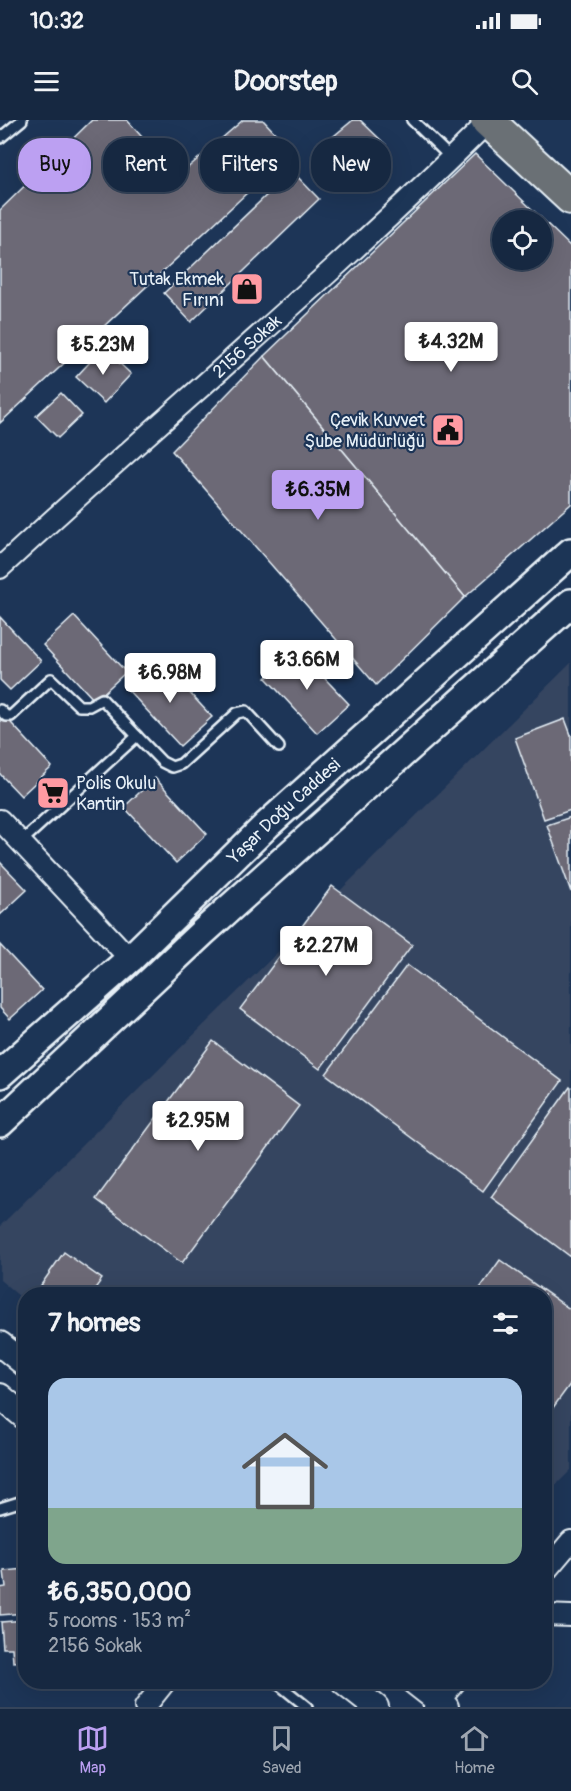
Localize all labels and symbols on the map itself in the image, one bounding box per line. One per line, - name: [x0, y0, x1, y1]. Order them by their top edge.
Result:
- place label: Tutak Ekmek Fırını: [129, 268, 224, 312]
- shop icon: Tutak Ekmek Fırını: [229, 271, 265, 307]
- street label: 2156 Sokak: [208, 309, 287, 383]
- pin: ₺4.32M: [402, 322, 500, 373]
- pin: ₺5.23M: [54, 325, 152, 376]
- place label: Çevik Kuvvet Şube Müdürlüğü: [304, 409, 426, 453]
- public building icon: Çevik Kuvvet Şube Müdürlüğü: [430, 412, 466, 448]
- pin: ₺6.35M: [269, 470, 367, 521]
- pin: ₺3.66M: [258, 640, 356, 691]
- pin: ₺6.98M: [121, 653, 219, 704]
- street label: Yaşar Doğu Caddesi: [222, 753, 345, 870]
- place label: Polis Okulu Kantin: [76, 772, 156, 816]
- supermarket icon: Polis Okulu Kantin: [35, 775, 71, 811]
- pin: ₺2.27M: [277, 926, 375, 977]
- pin: ₺2.95M: [149, 1101, 247, 1152]

